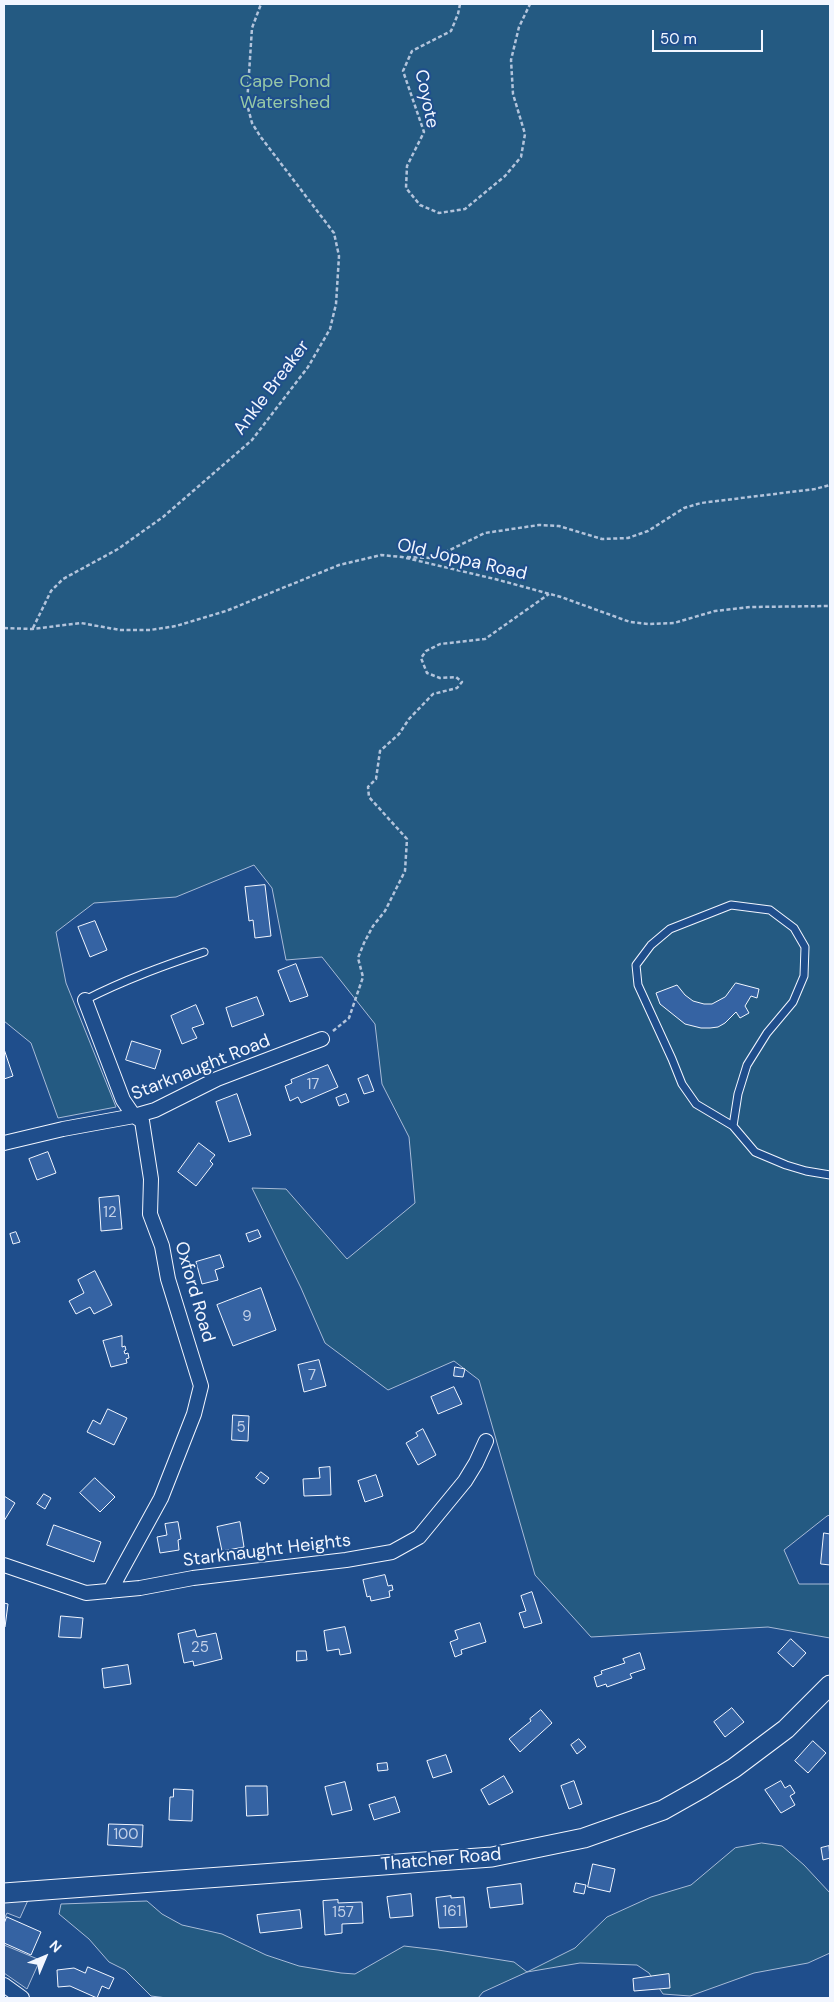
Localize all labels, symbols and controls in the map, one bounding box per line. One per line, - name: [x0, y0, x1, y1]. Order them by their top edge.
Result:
- scale bar: [654, 20, 765, 52]
- text: 50 m: [660, 29, 697, 49]
- street label: Coyote: [409, 68, 443, 130]
- park label: Cape Pond Watershed: [239, 71, 331, 114]
- street label: Ankle Breaker: [229, 336, 315, 440]
- street label: Old Joppa Road: [395, 535, 529, 585]
- street label: Starknaught Road: [129, 1030, 273, 1106]
- house number: 17: [307, 1076, 319, 1094]
- house number: 12: [103, 1204, 117, 1222]
- street label: Oxford Road: [169, 1239, 219, 1345]
- house number: 9: [242, 1308, 252, 1326]
- house number: 7: [308, 1367, 316, 1385]
- house number: 5: [236, 1419, 246, 1437]
- street label: Starknaught Heights: [182, 1530, 352, 1572]
- house number: 25: [191, 1639, 209, 1657]
- house number: 100: [113, 1826, 139, 1844]
- street label: Thatcher Road: [380, 1844, 502, 1876]
- house number: 161: [443, 1903, 461, 1921]
- house number: 157: [332, 1904, 354, 1922]
- north arrow: [20, 1932, 70, 1982]
- text: N: [46, 1936, 66, 1956]

